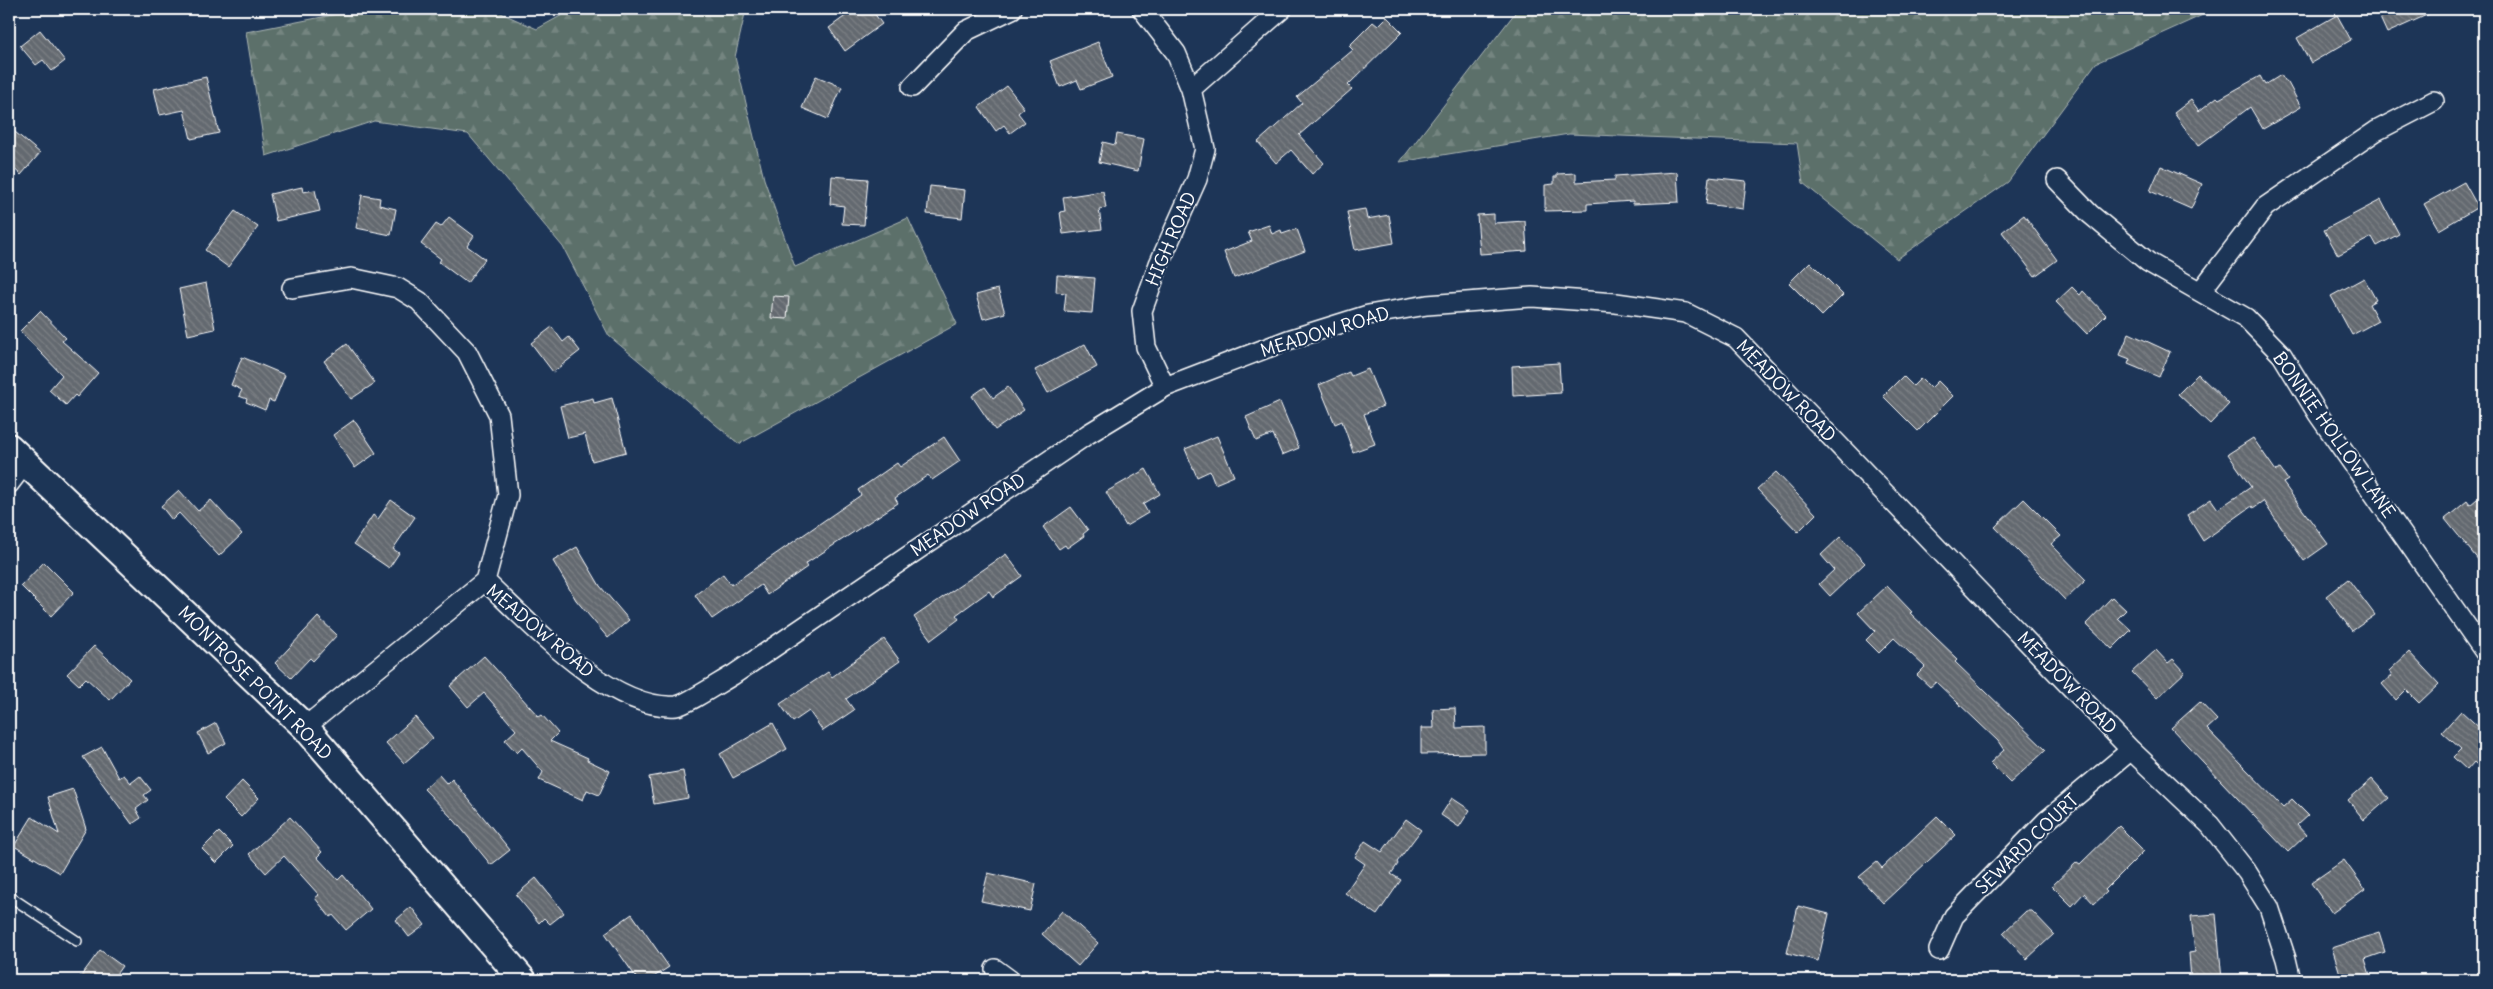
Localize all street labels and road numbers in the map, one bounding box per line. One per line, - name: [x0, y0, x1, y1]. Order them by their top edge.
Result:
- street label: HIGH ROAD: [1140, 188, 1201, 289]
- street label: MEADOW ROAD: [1258, 301, 1392, 362]
- street label: MEADOW ROAD: [1732, 335, 1841, 447]
- street label: BONNIE HOLLOW LANE: [2268, 347, 2401, 522]
- street label: MEADOW ROAD: [906, 468, 1030, 561]
- street label: MEADOW ROAD: [482, 579, 599, 682]
- street label: MONTROSE POINT ROAD: [173, 601, 337, 765]
- street label: MEADOW ROAD: [2013, 627, 2122, 739]
- street label: SEWARD COURT: [1970, 789, 2083, 899]

